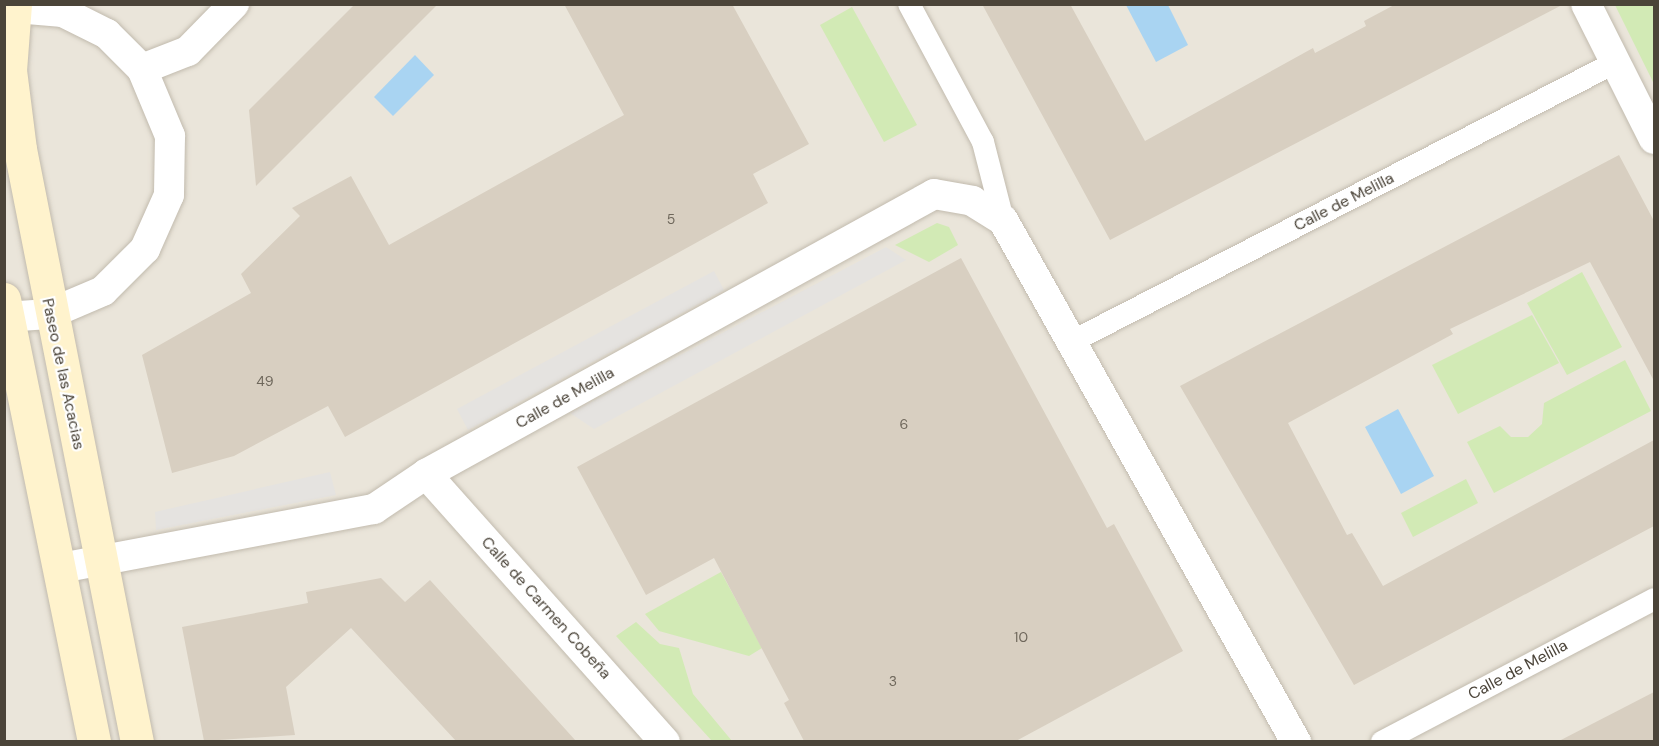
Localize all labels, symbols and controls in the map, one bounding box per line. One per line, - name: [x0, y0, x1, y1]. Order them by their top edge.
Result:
- street label: Calle de Melilla: [1291, 169, 1397, 235]
- house number: 5: [667, 211, 675, 227]
- street label: Paseo de las Acacias: [38, 297, 88, 451]
- street label: Calle de Melilla: [512, 363, 618, 433]
- house number: 49: [256, 373, 274, 389]
- house number: 6: [900, 416, 908, 432]
- street label: Calle de Carmen Cobeña: [477, 533, 615, 683]
- house number: 10: [1014, 629, 1028, 645]
- street label: Calle de Melilla: [1465, 636, 1571, 704]
- house number: 3: [889, 673, 897, 689]

